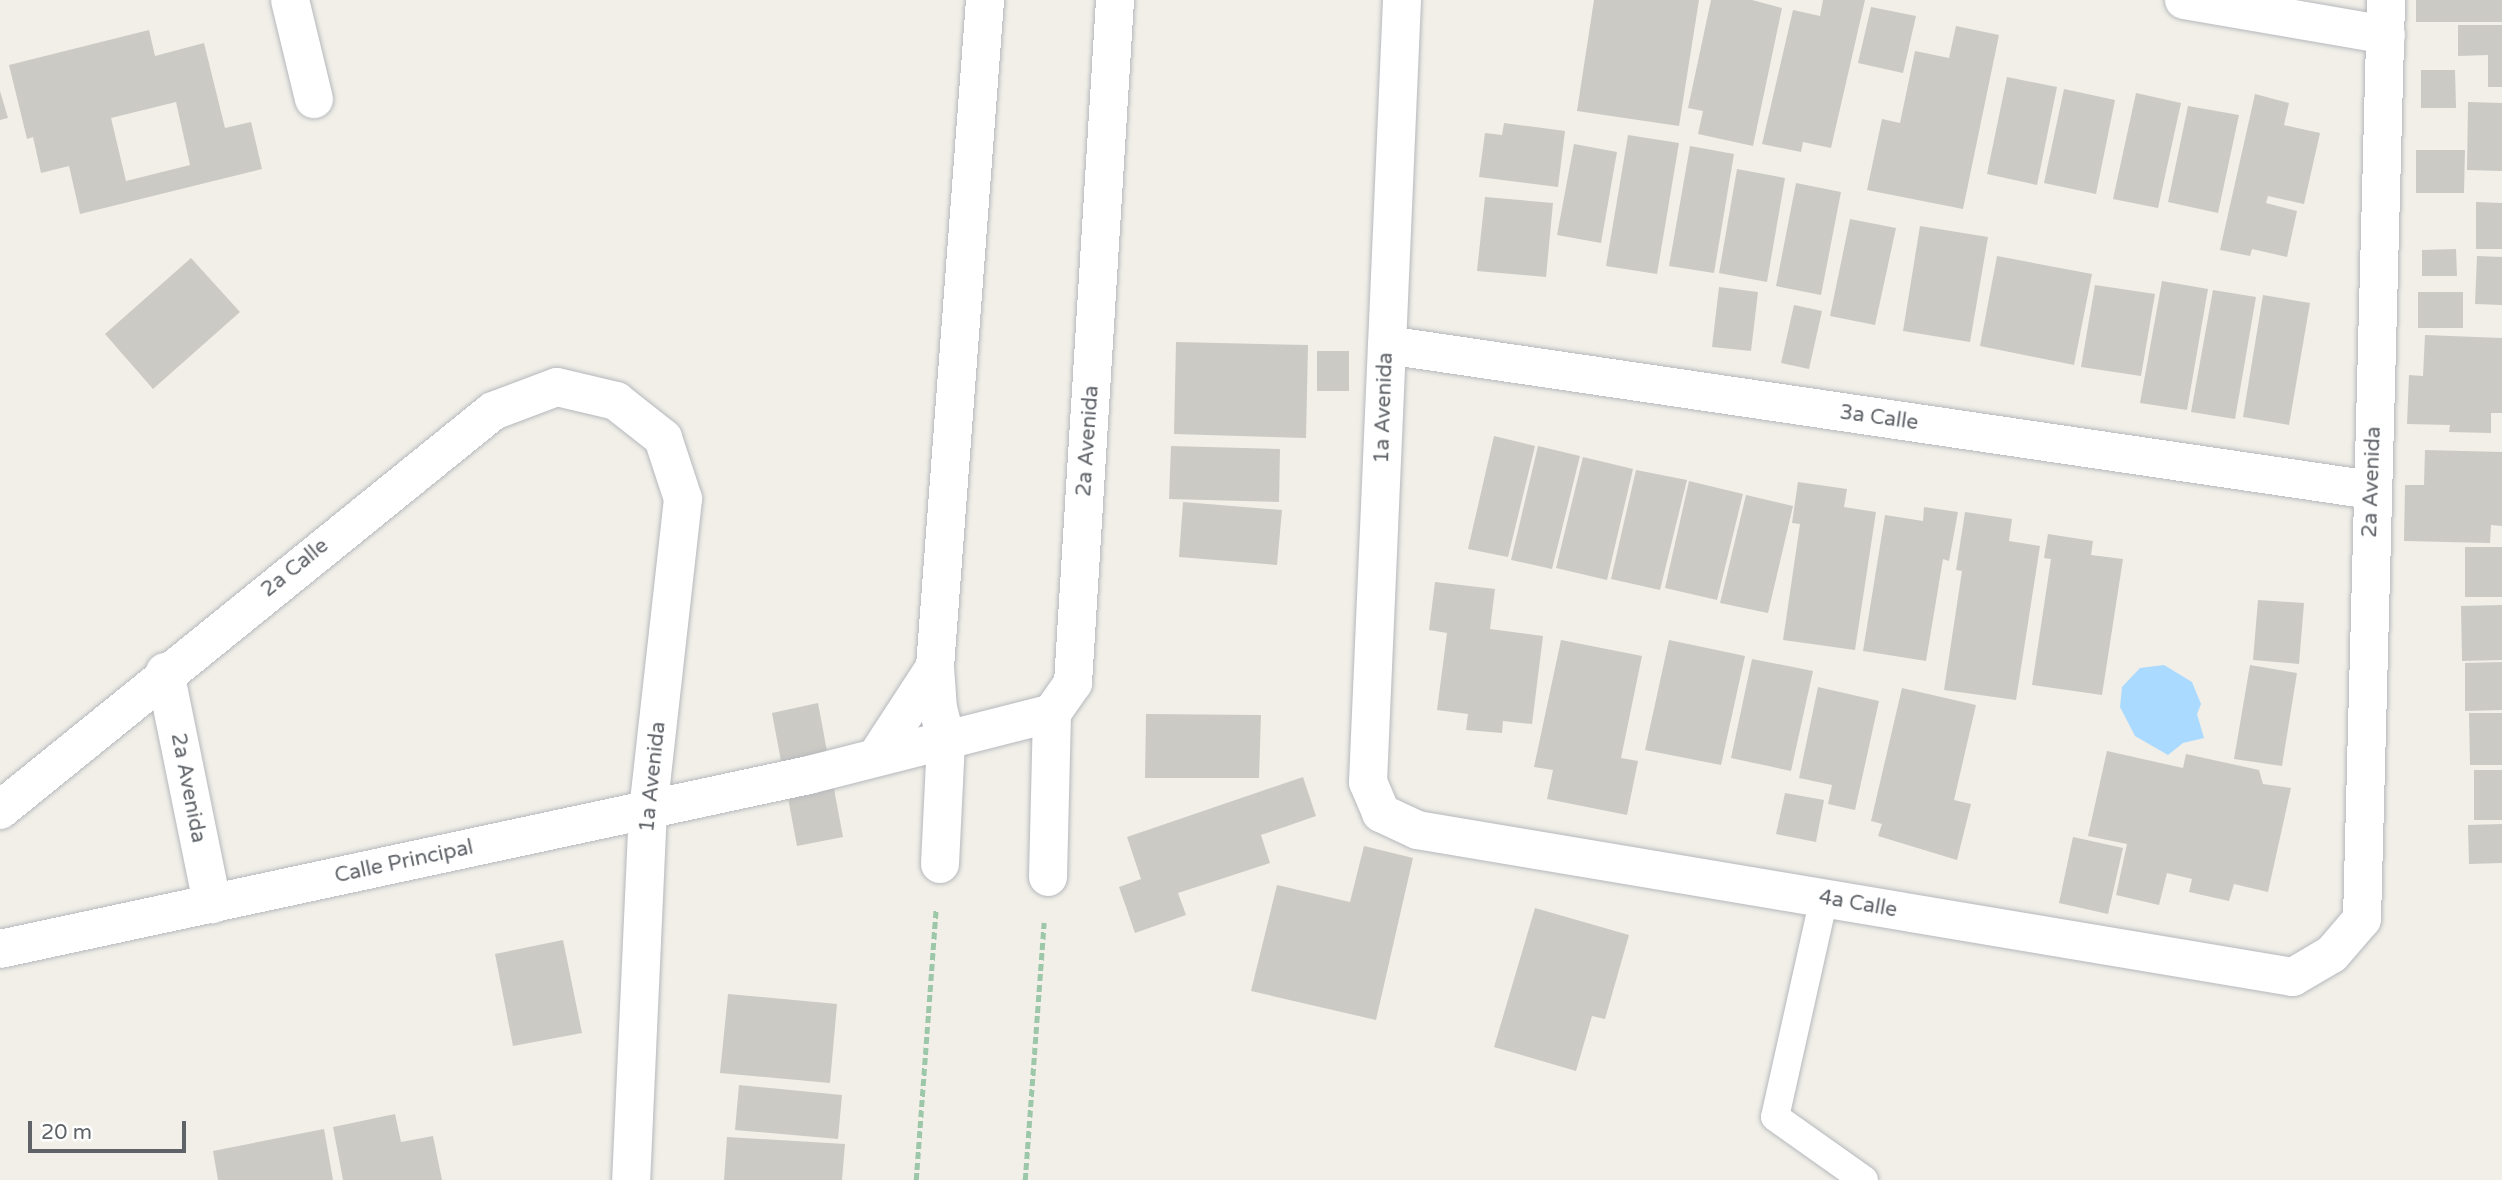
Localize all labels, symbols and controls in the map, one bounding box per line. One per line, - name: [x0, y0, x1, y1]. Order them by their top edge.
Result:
- street label: 1a Avenida: [1369, 352, 1399, 464]
- street label: 2a Avenida: [1072, 385, 1104, 497]
- street label: 3a Calle: [1838, 400, 1920, 436]
- street label: 2a Avenida: [2357, 426, 2387, 538]
- street label: 2a Calle: [256, 533, 334, 603]
- street label: 1a Avenida: [635, 720, 671, 834]
- street label: 2a Avenida: [165, 731, 211, 845]
- street label: Calle Principal: [332, 835, 476, 889]
- street label: 4a Calle: [1817, 885, 1899, 923]
- scale bar: [32, 1106, 189, 1150]
- text: 20 m: [41, 1120, 92, 1145]

